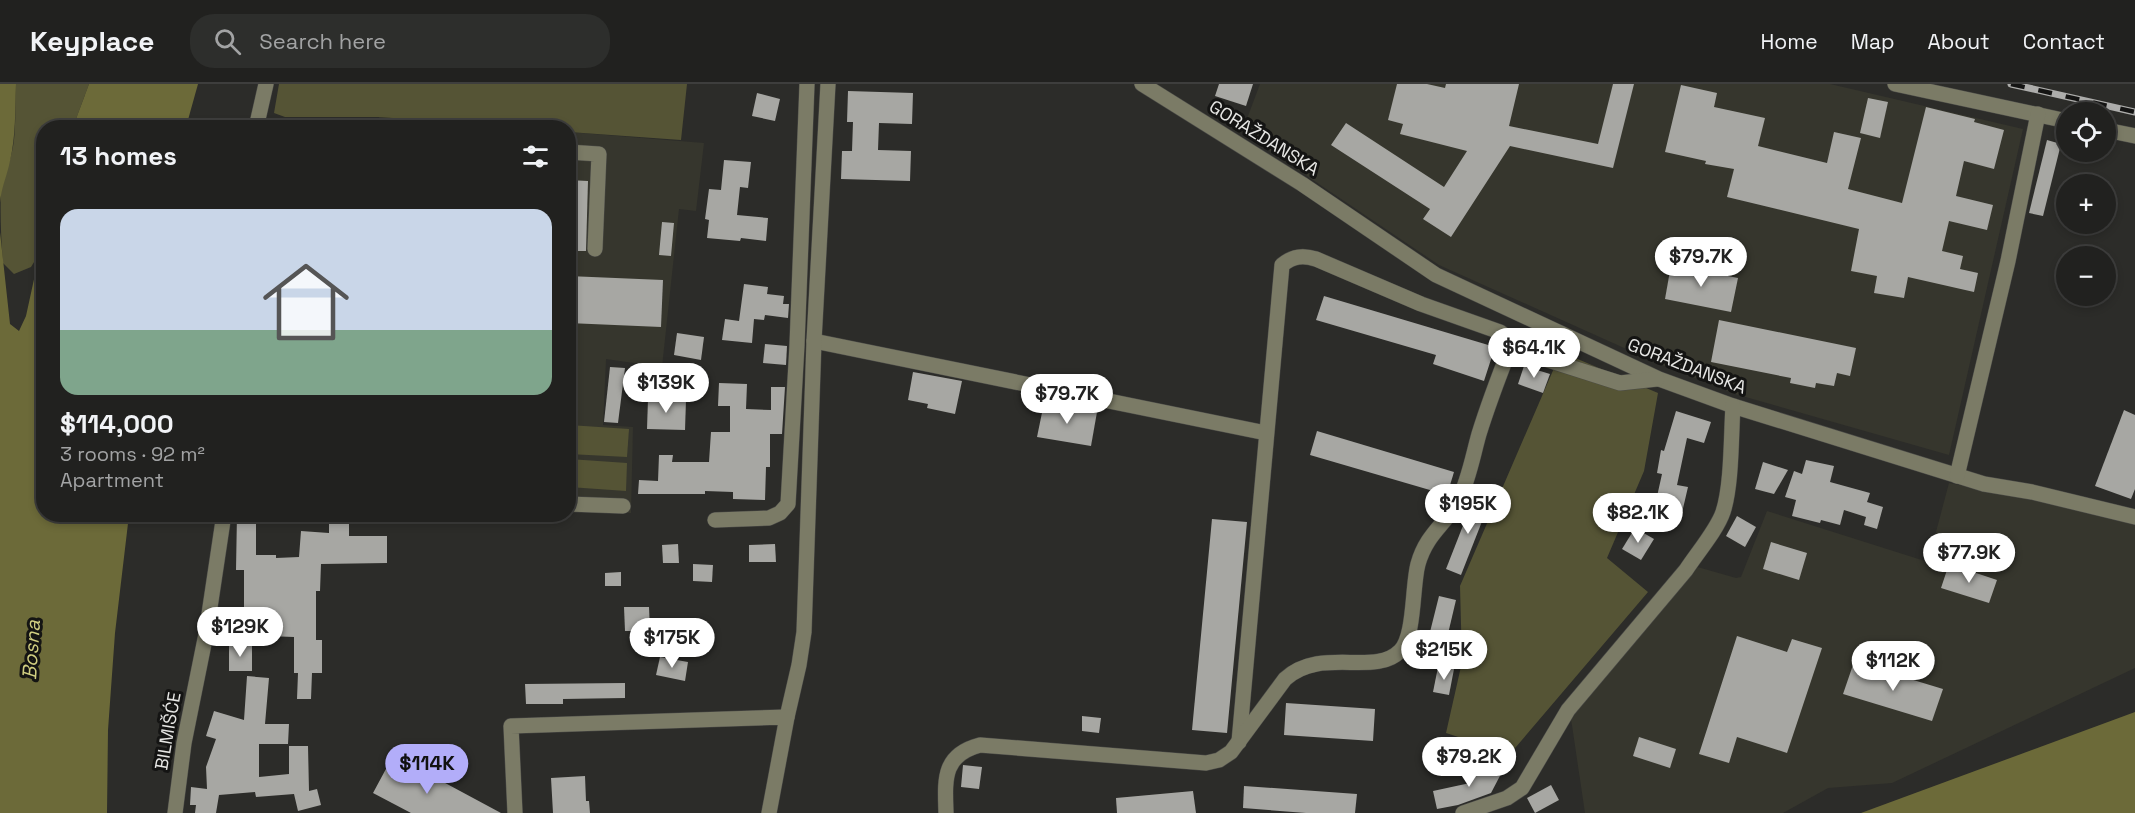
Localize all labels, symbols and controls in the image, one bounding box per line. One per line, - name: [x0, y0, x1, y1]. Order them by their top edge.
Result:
- search box: [190, 14, 610, 68]
- text: Keyplace: [30, 23, 154, 59]
- icon: search: [211, 25, 244, 58]
- text: Search here: [259, 27, 386, 55]
- text: Home: [1760, 28, 1818, 55]
- text: Map: [1851, 28, 1895, 55]
- text: About: [1928, 28, 1990, 55]
- text: Contact: [2023, 28, 2105, 55]
- street label: GORAŽDANSKA: [1205, 95, 1324, 181]
- map controls: [2056, 102, 2116, 306]
- button: locate: [2056, 102, 2116, 162]
- text: 13 homes: [60, 139, 177, 173]
- icon: filters: [519, 140, 552, 173]
- button: +: [2056, 174, 2116, 234]
- pin: $79.7K: [1652, 237, 1750, 288]
- text: $79.7K: [1669, 243, 1733, 269]
- button: −: [2056, 246, 2116, 306]
- icon: home: [252, 248, 360, 356]
- pin: $64.1K: [1485, 328, 1583, 379]
- street label: GORAŽDANSKA: [1625, 332, 1750, 399]
- text: $64.1K: [1502, 334, 1566, 360]
- pin: $139K: [624, 363, 708, 414]
- text: $139K: [637, 369, 695, 395]
- pin: $79.7K: [1018, 374, 1116, 425]
- text: $79.7K: [1035, 380, 1099, 406]
- text: $114,000: [60, 407, 174, 441]
- text: 3 rooms · 92 m²: [60, 441, 205, 467]
- text: Apartment: [60, 467, 164, 493]
- pin: $195K: [1426, 484, 1510, 535]
- text: $195K: [1439, 490, 1497, 516]
- pin: $82.1K: [1589, 493, 1687, 544]
- text: $82.1K: [1607, 499, 1669, 525]
- pin: $77.9K: [1920, 533, 2018, 584]
- text: $77.9K: [1937, 539, 2001, 565]
- pin: $129K: [198, 607, 282, 658]
- text: $129K: [211, 613, 269, 639]
- pin: $175K: [630, 618, 714, 669]
- water label: Bosna: [16, 619, 46, 681]
- text: $175K: [644, 624, 700, 650]
- pin: $215K: [1402, 630, 1486, 681]
- text: $215K: [1415, 636, 1473, 662]
- pin: $112K: [1851, 641, 1935, 692]
- text: $112K: [1866, 647, 1920, 673]
- street label: BILMIŠĆE: [149, 690, 186, 772]
- pin: $79.2K: [1420, 737, 1518, 788]
- text: $79.2K: [1436, 743, 1502, 769]
- pin: $114K: [385, 744, 469, 795]
- text: $114K: [399, 750, 455, 776]

